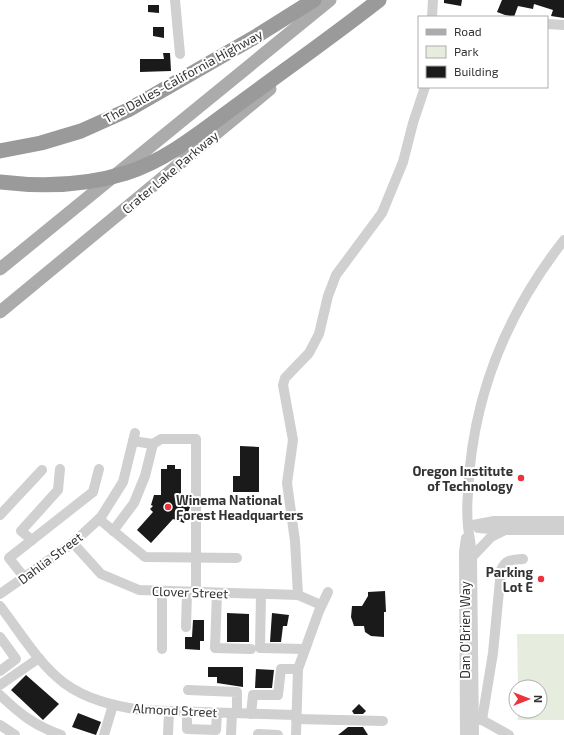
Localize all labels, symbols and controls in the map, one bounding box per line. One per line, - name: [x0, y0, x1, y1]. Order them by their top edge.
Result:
- legend: [418, 16, 548, 88]
- text: Road: [454, 24, 482, 38]
- street label: The Dalles-California Highway: [101, 26, 265, 126]
- text: Park: [454, 44, 479, 58]
- text: Building: [454, 64, 499, 78]
- street label: Crater Lake Parkway: [119, 127, 222, 217]
- place label: Oregon Institute of Technology: [412, 463, 514, 494]
- marker: Oregon Institute of Technology: [516, 473, 526, 483]
- place label: Winema National Forest Headquarters: [176, 492, 304, 523]
- marker: Winema National Forest Headquarters: [163, 502, 173, 512]
- street label: Dahlia Street: [15, 529, 85, 587]
- place label: Parking Lot E: [486, 564, 533, 595]
- marker: Parking Lot E: [536, 574, 546, 584]
- street label: Dan O'Brien Way: [457, 581, 473, 679]
- street label: Clover Street: [152, 583, 228, 601]
- north arrow: [508, 679, 548, 719]
- text: N: [532, 695, 545, 703]
- street label: Almond Street: [132, 700, 218, 720]

